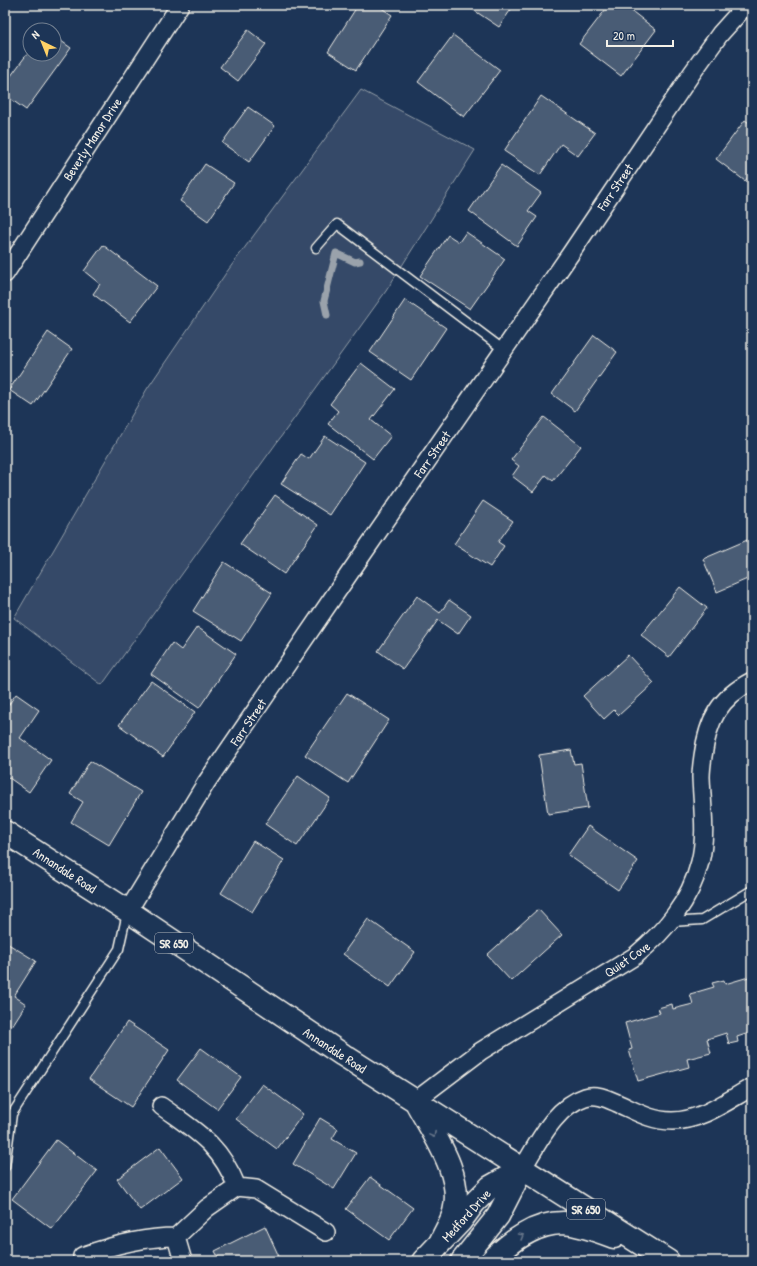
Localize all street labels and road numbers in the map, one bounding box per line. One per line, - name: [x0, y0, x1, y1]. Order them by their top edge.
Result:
- street label: Beverly Manor Drive: [58, 94, 126, 184]
- street label: Farr Street: [592, 159, 638, 215]
- street label: Farr Street: [409, 427, 455, 482]
- street label: Farr Street: [225, 694, 271, 750]
- street label: Annandale Road: [30, 843, 100, 897]
- road number: SR 650: [155, 933, 193, 953]
- street label: Quiet Cove: [601, 937, 653, 981]
- street label: Annandale Road: [300, 1023, 370, 1077]
- street label: Medford Drive: [437, 1185, 495, 1245]
- road number: SR 650: [567, 1199, 605, 1219]

